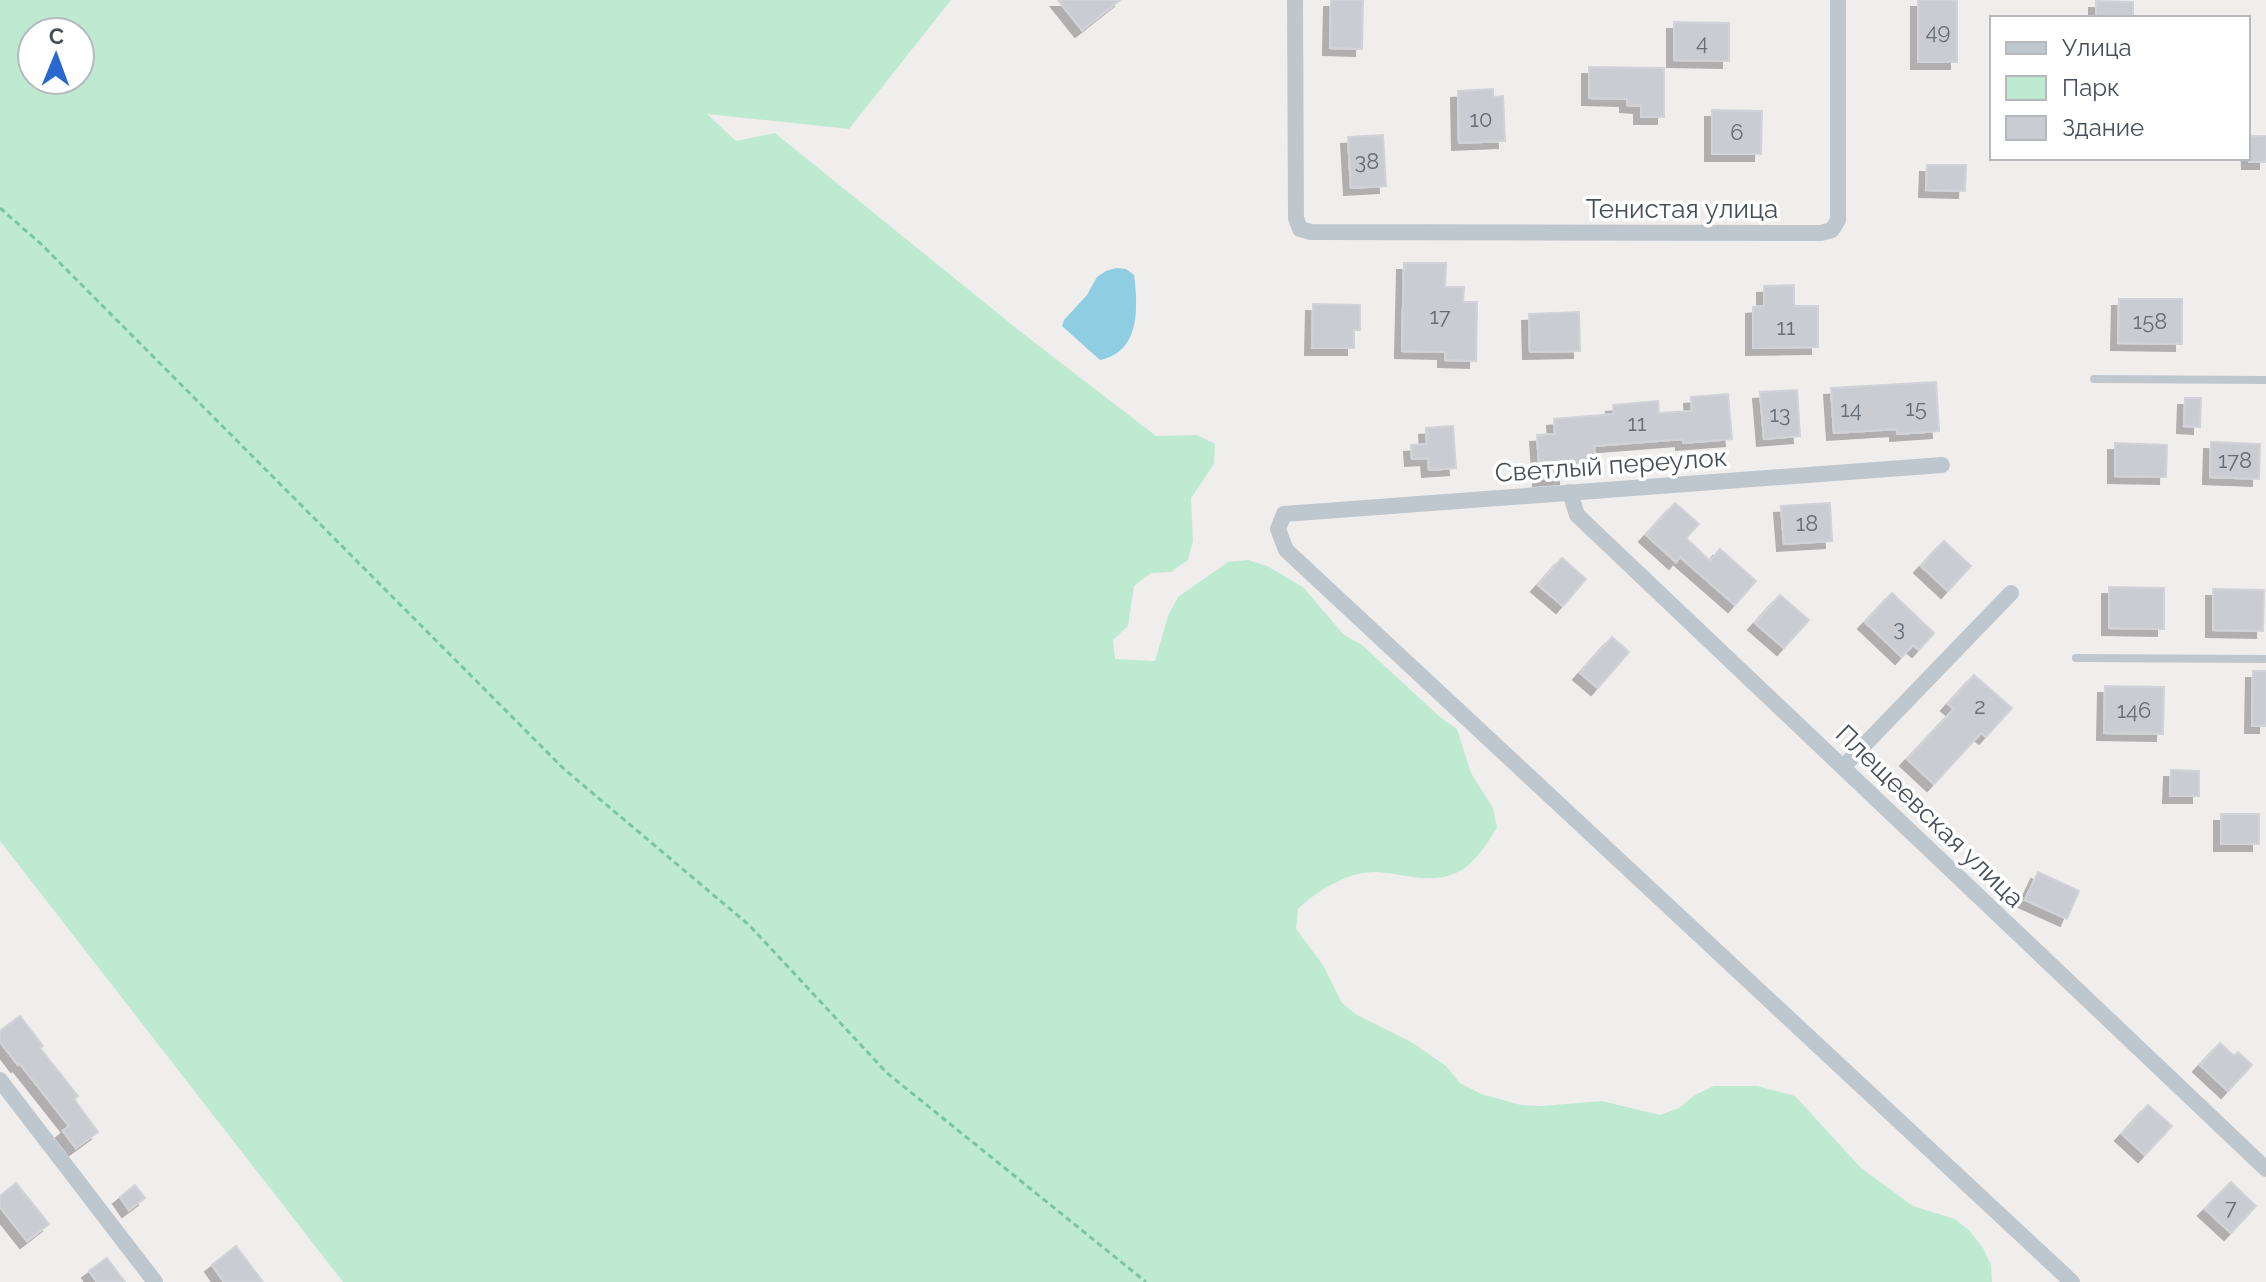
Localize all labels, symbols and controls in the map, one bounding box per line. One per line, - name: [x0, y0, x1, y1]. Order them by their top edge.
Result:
- north arrow: [16, 16, 96, 96]
- legend: [1990, 16, 2250, 160]
- house number: 49: [1926, 18, 1950, 44]
- text: С: [49, 23, 64, 49]
- house number: 4: [1696, 29, 1708, 55]
- text: Улица: [2062, 33, 2132, 62]
- text: Парк: [2062, 73, 2120, 102]
- house number: 10: [1470, 106, 1492, 132]
- text: Здание: [2062, 113, 2144, 142]
- house number: 6: [1730, 119, 1744, 145]
- house number: 38: [1355, 148, 1379, 174]
- street label: Тенистая улица: [1586, 194, 1778, 224]
- house number: 17: [1429, 303, 1451, 329]
- house number: 158: [2133, 308, 2167, 334]
- house number: 11: [1777, 314, 1795, 340]
- house number: 15: [1905, 395, 1927, 421]
- house number: 14: [1840, 396, 1862, 422]
- house number: 13: [1769, 401, 1791, 427]
- house number: 11: [1628, 410, 1646, 436]
- street label: Светлый переулок: [1494, 442, 1728, 488]
- house number: 178: [2218, 447, 2252, 473]
- house number: 18: [1796, 510, 1818, 536]
- house number: 3: [1893, 615, 1905, 641]
- house number: 2: [1974, 693, 1986, 719]
- house number: 146: [2117, 697, 2151, 723]
- street label: Плещеевская улица: [1830, 719, 2030, 913]
- house number: 7: [2225, 1194, 2237, 1220]

